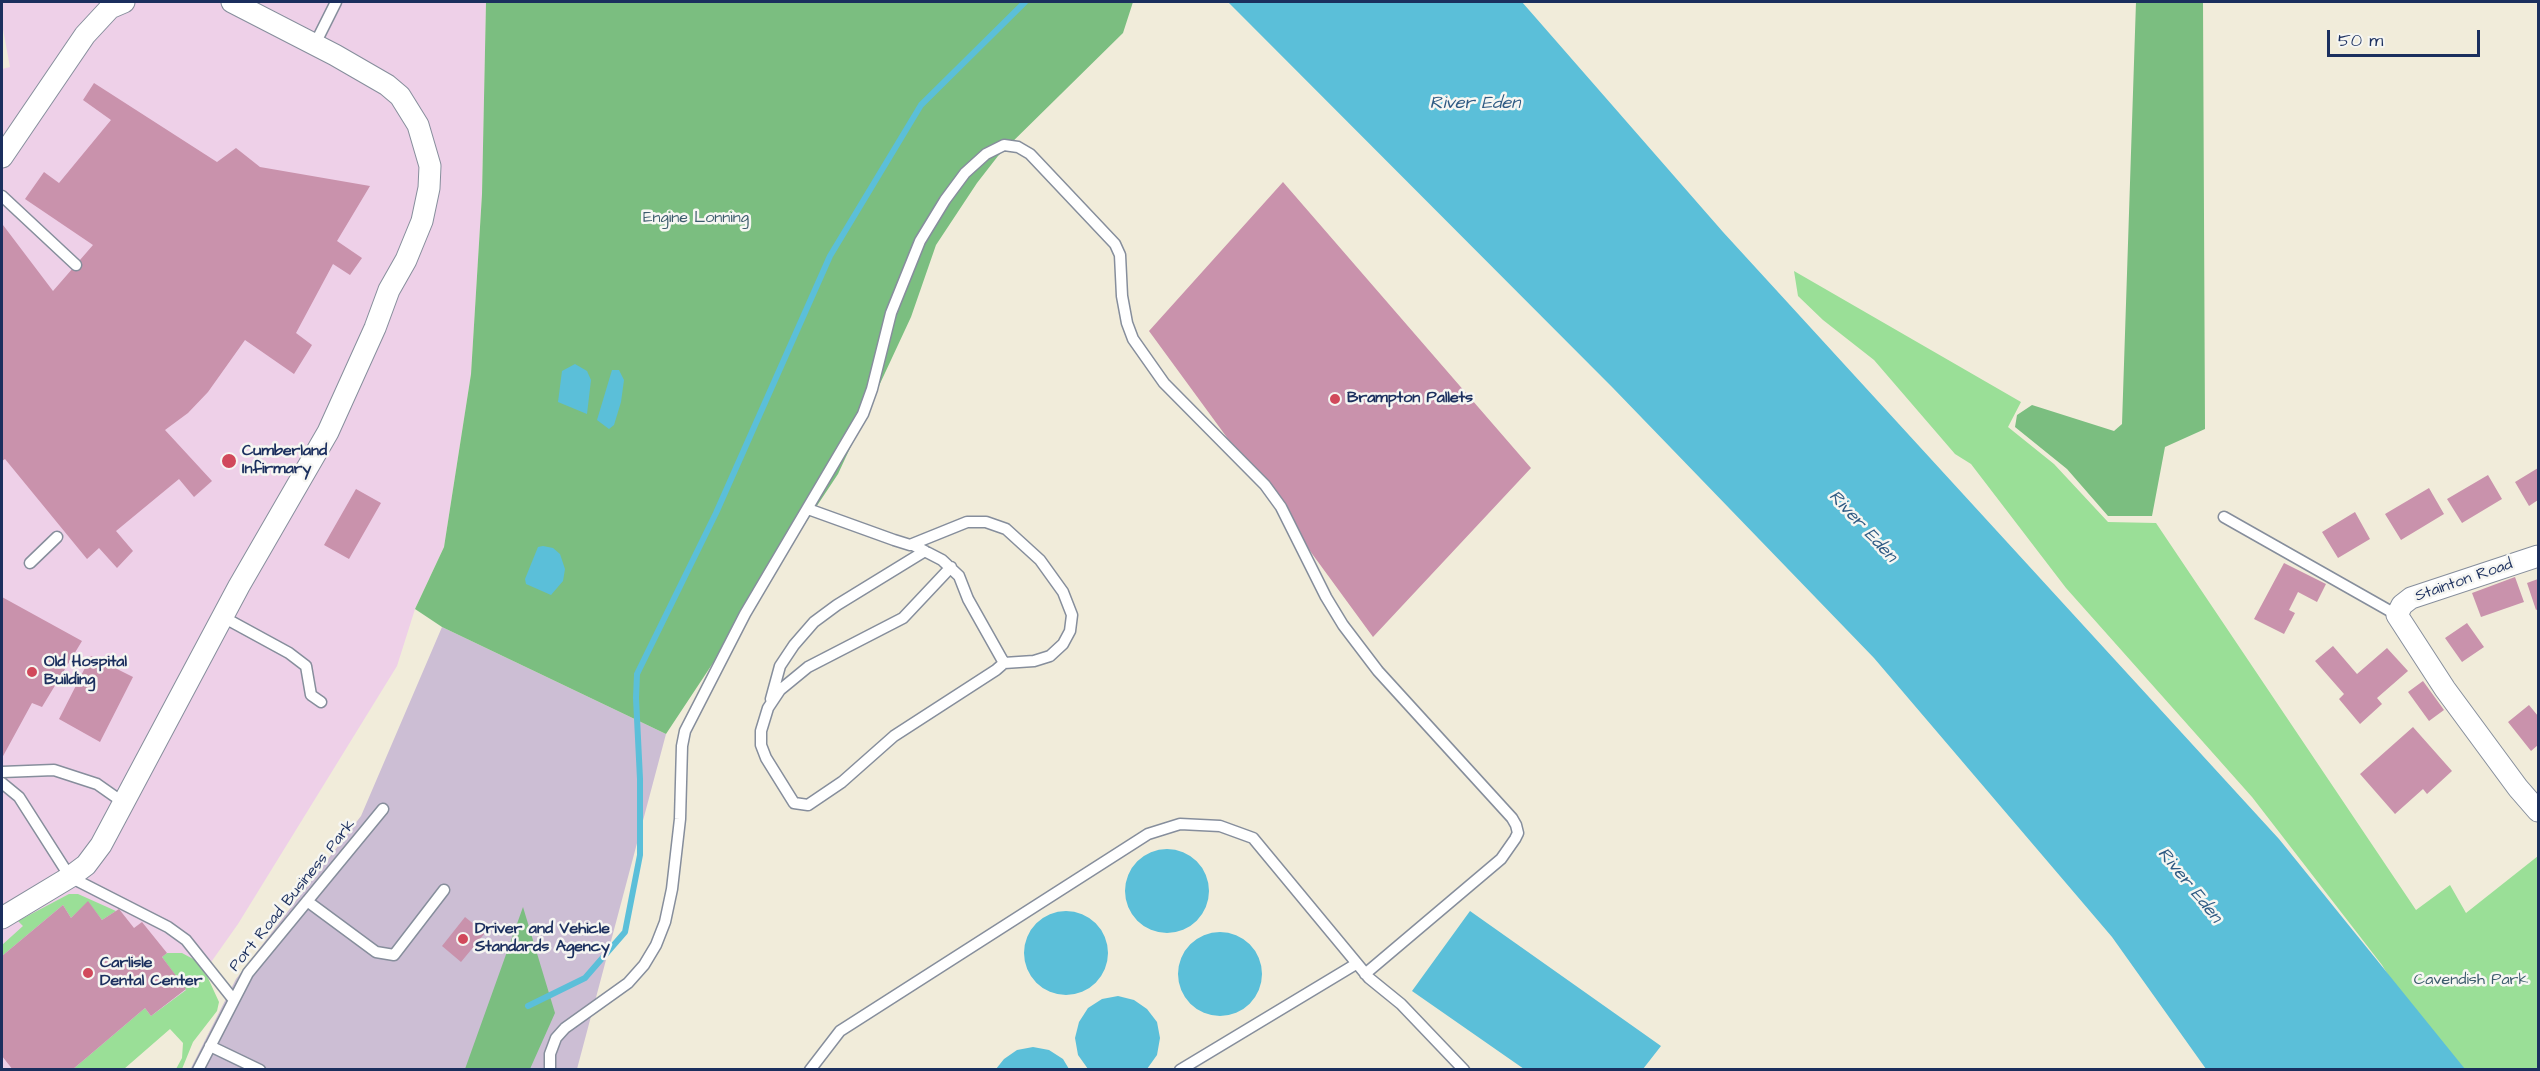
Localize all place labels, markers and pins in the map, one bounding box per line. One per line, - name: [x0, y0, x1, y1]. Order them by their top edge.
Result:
- place label: Brampton Pallets: [1347, 389, 1473, 409]
- marker: Brampton Pallets: [1328, 392, 1342, 406]
- place label: Cumberland Infirmary: [242, 442, 327, 480]
- marker: Cumberland Infirmary: [220, 452, 238, 470]
- place label: Old Hospital Building: [44, 653, 127, 691]
- marker: Old Hospital Building: [25, 665, 39, 679]
- place label: Driver and Vehicle Standards Agency: [475, 920, 610, 958]
- marker: Driver and Vehicle Standards Agency: [456, 932, 470, 946]
- place label: Carlisle Dental Center: [100, 954, 202, 992]
- marker: Carlisle Dental Center: [81, 966, 95, 980]

